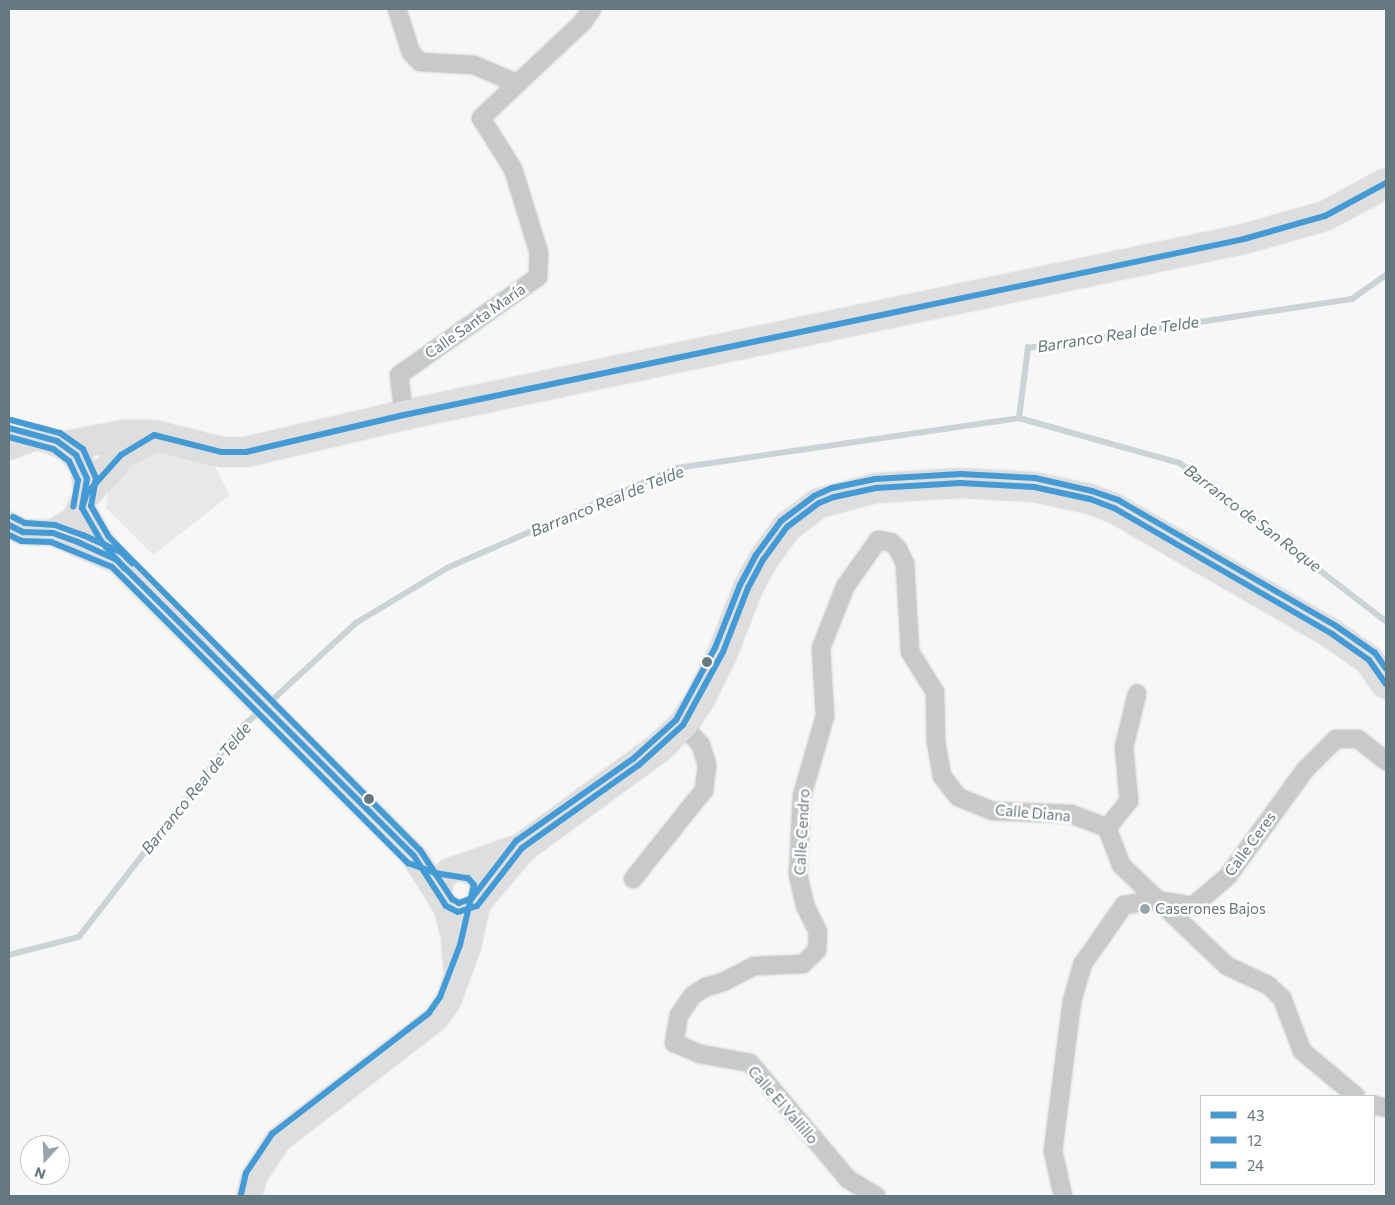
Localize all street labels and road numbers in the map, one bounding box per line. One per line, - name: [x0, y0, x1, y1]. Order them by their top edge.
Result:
- street label: Calle Santa María: [421, 280, 529, 362]
- street label: Calle Cendro: [791, 788, 813, 876]
- street label: Calle Diana: [995, 801, 1071, 825]
- street label: Calle Ceres: [1221, 808, 1279, 880]
- street label: Calle El Vallillo: [744, 1062, 822, 1148]

